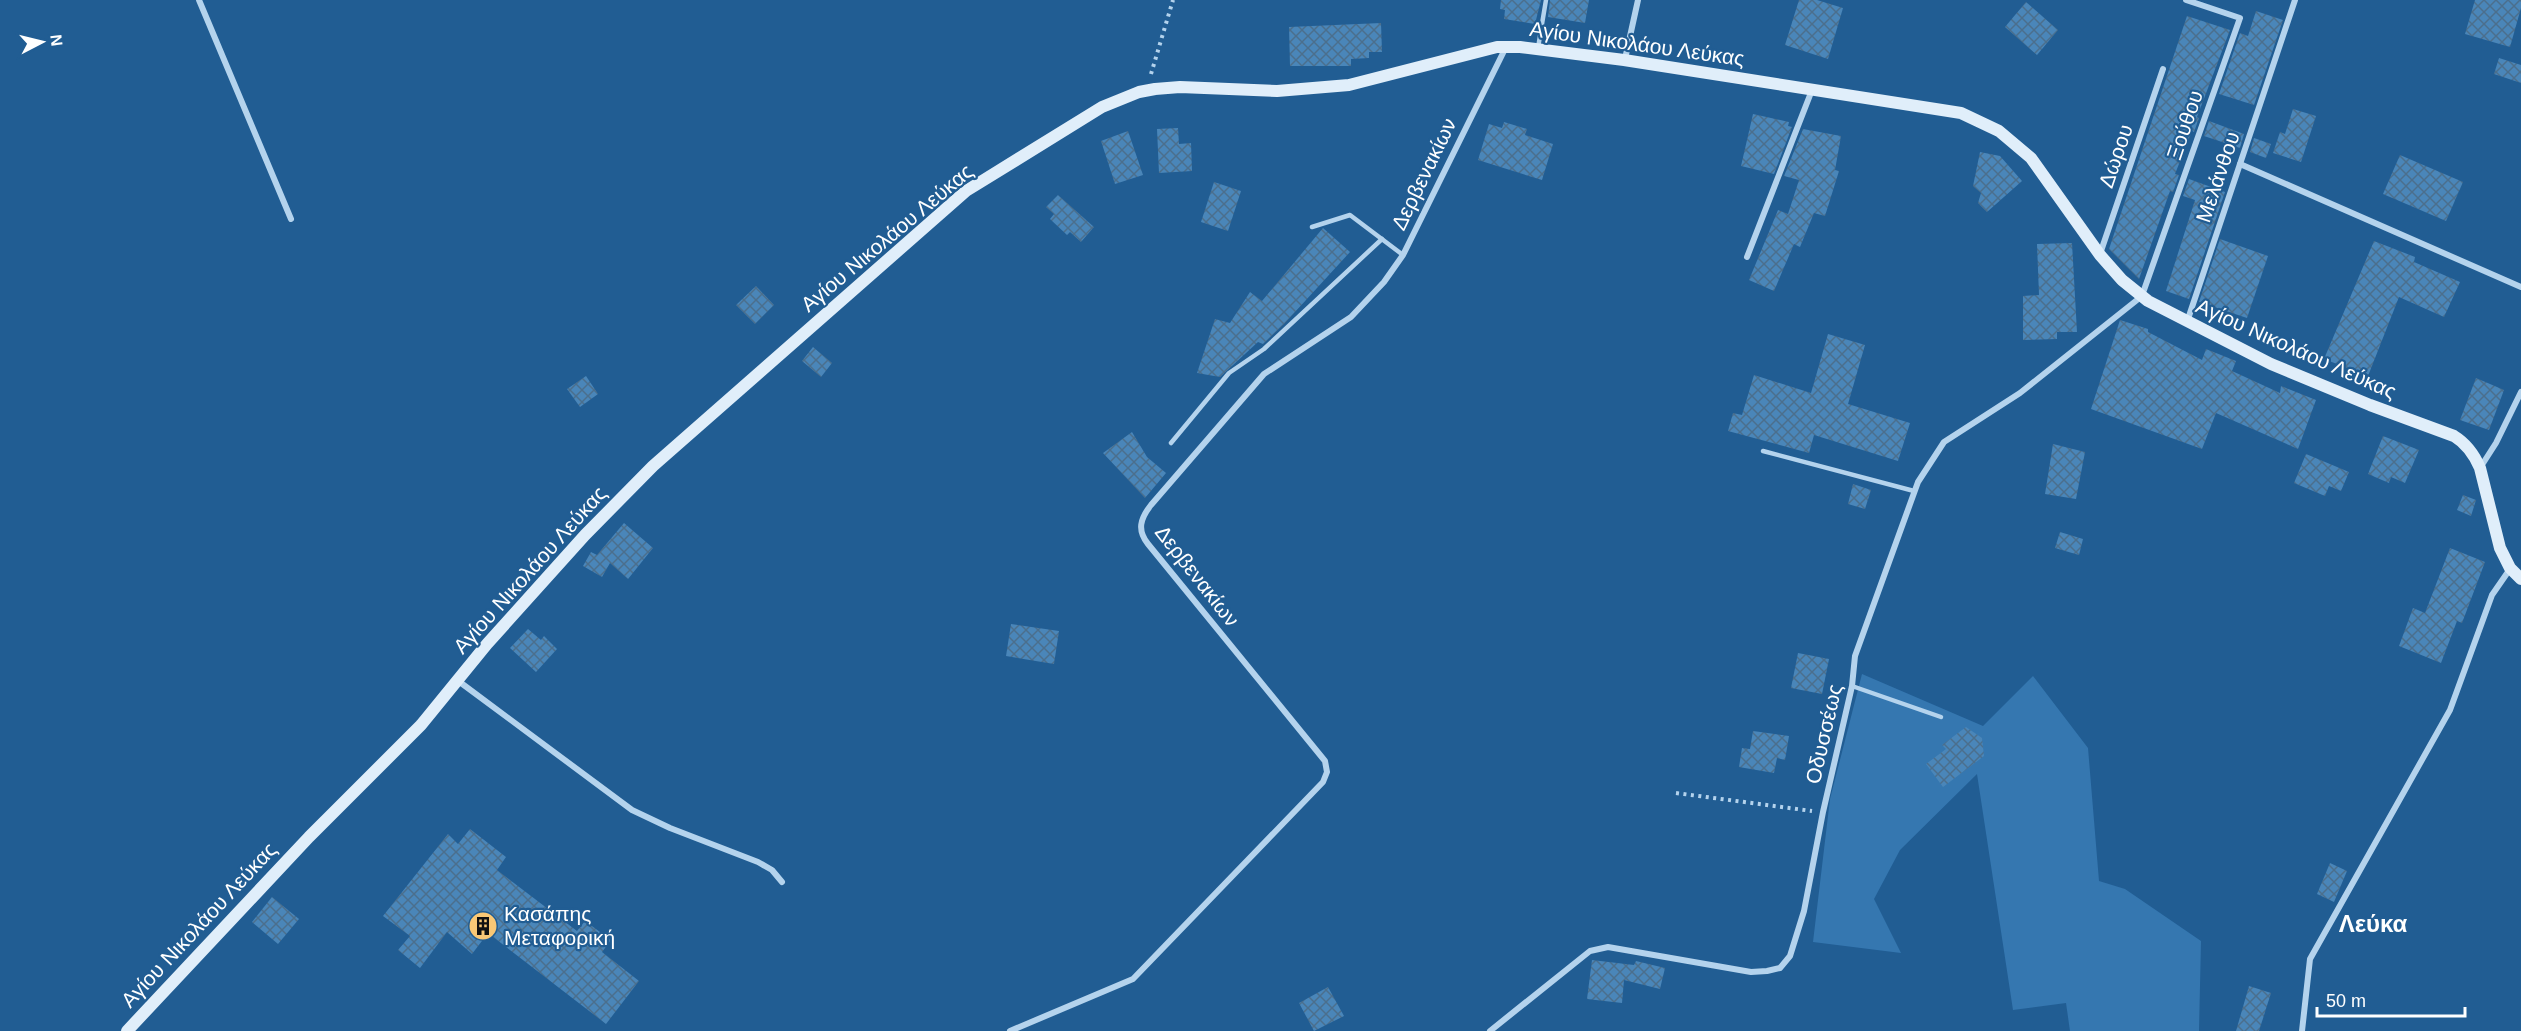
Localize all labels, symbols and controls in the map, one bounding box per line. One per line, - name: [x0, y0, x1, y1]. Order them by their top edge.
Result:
- north arrow: [12, 12, 72, 72]
- street label: Αγίου Νικολάου Λεύκας: [1528, 17, 1746, 70]
- text: N: [47, 33, 66, 47]
- street label: Ξούθου: [2162, 87, 2207, 162]
- street label: Δερβενακίων: [1387, 114, 1461, 233]
- street label: Δώρου: [2094, 121, 2137, 191]
- street label: Μελάνθου: [2191, 128, 2244, 225]
- street label: Αγίου Νικολάου Λεύκας: [796, 159, 977, 316]
- street label: Αγίου Νικολάου Λεύκας: [2193, 294, 2400, 403]
- street label: Αγίου Νικολάου Λεύκας: [449, 481, 611, 658]
- street label: Δερβενακίων: [1151, 521, 1244, 631]
- street label: Οδυσσέως: [1801, 682, 1846, 786]
- street label: Αγίου Νικολάου Λεύκας: [116, 838, 281, 1012]
- place label: Κασάπης Μεταφορική: [504, 902, 615, 949]
- building icon: Κασάπης Μεταφορική: [467, 910, 499, 942]
- district label: Λεύκα: [2339, 910, 2408, 937]
- scale bar: [2317, 980, 2466, 1018]
- text: 50 m: [2326, 991, 2366, 1011]

